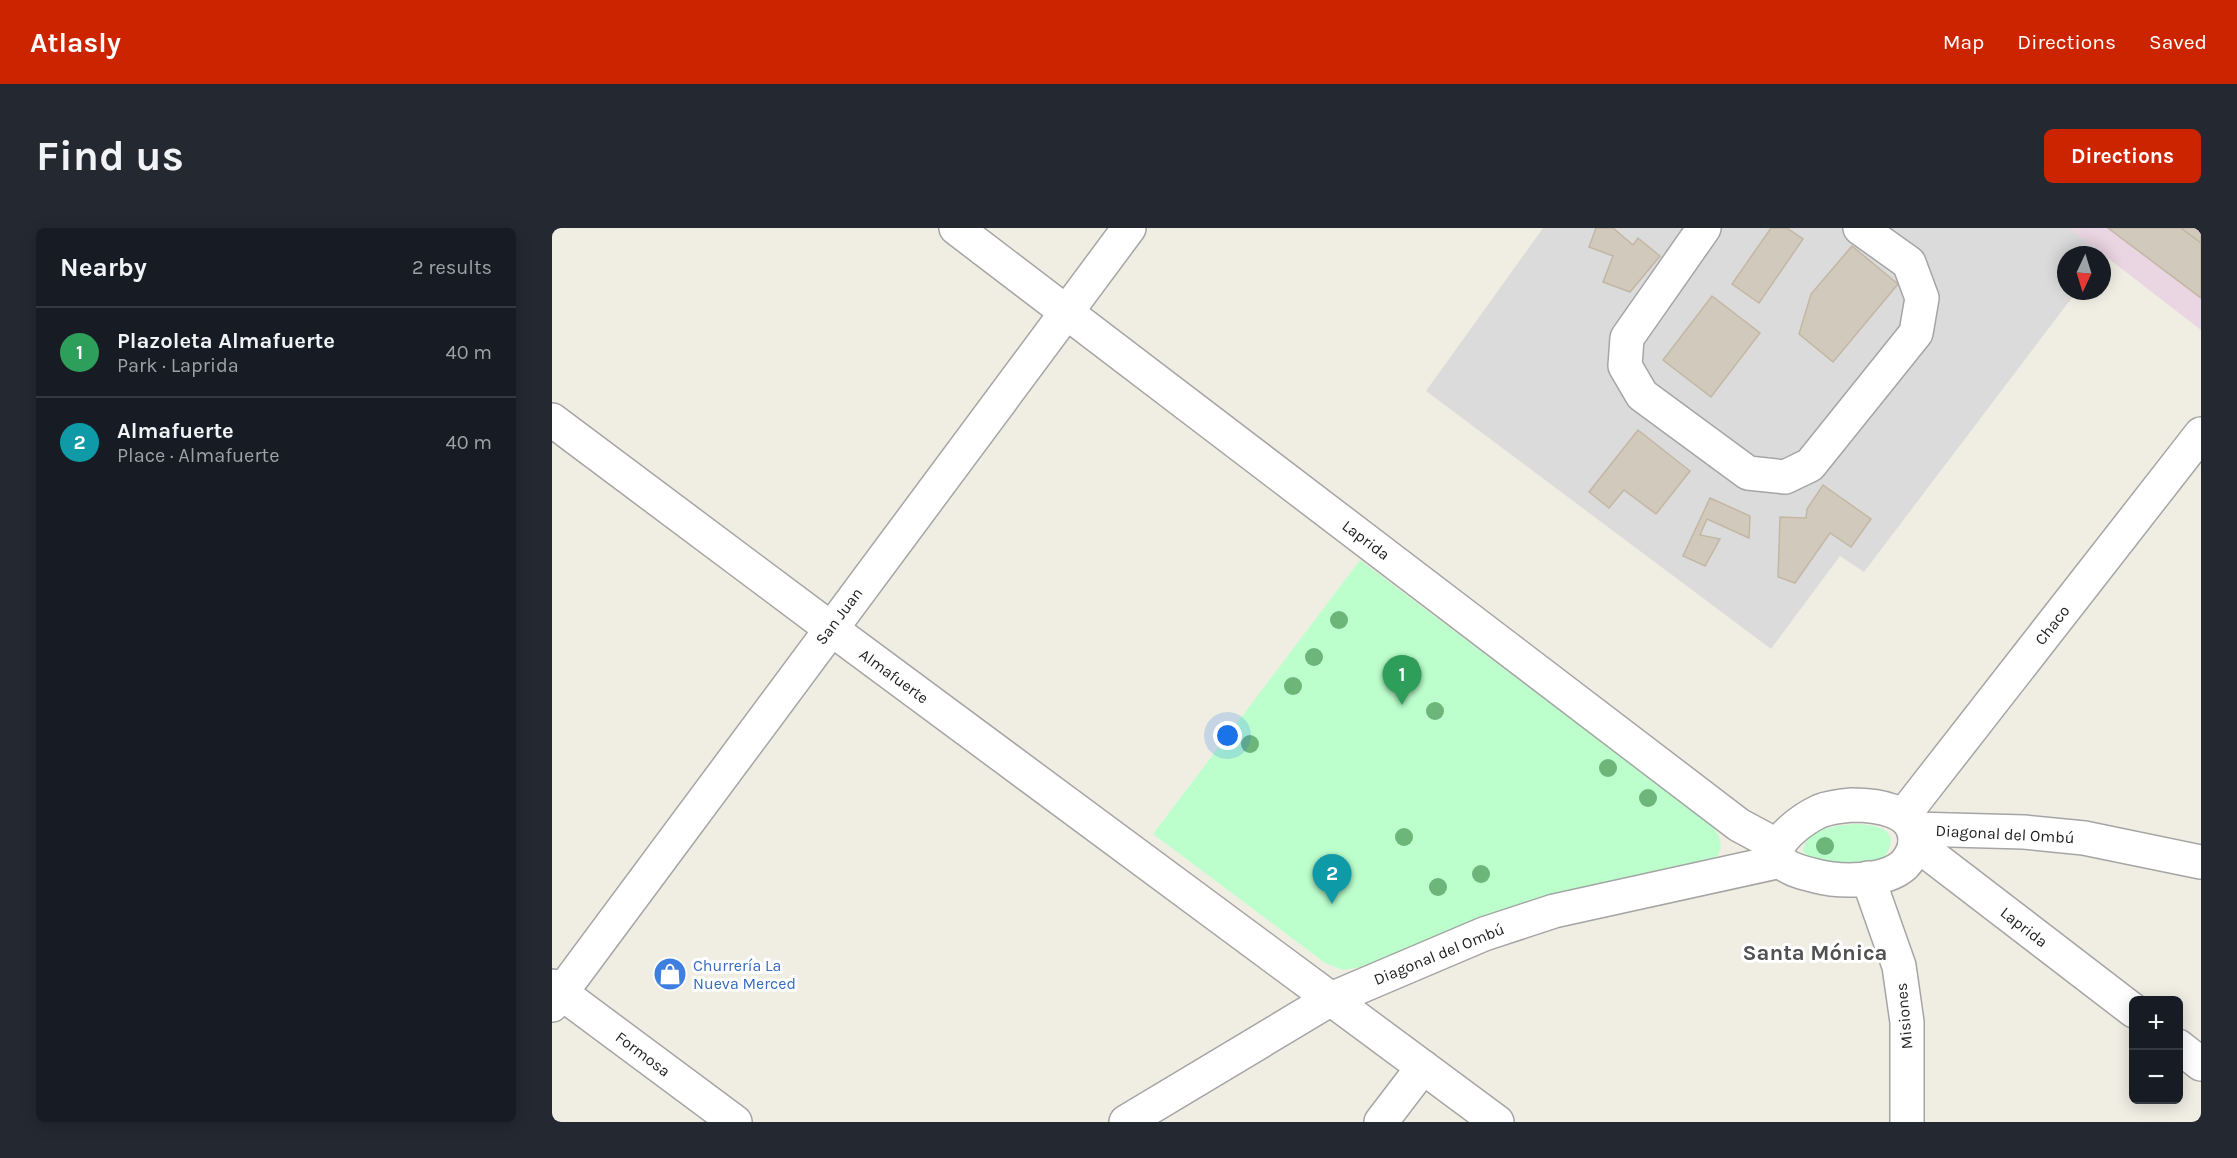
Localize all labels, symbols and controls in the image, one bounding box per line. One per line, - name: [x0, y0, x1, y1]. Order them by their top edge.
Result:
- text: Atlasly: [30, 26, 121, 59]
- text: Map: [1943, 30, 1984, 54]
- text: Directions: [2017, 30, 2116, 54]
- text: Saved: [2149, 30, 2207, 54]
- button: Directions: [2044, 129, 2201, 183]
- text: Find us: [36, 131, 184, 181]
- north arrow: [2057, 246, 2111, 300]
- text: Nearby: [60, 252, 147, 283]
- text: 2 results: [412, 256, 492, 279]
- text: Plazoleta Almafuerte: [117, 328, 335, 354]
- text: 1: [76, 341, 83, 364]
- text: 40 m: [446, 341, 492, 364]
- text: Park · Laprida: [117, 354, 239, 377]
- text: Almafuerte: [117, 418, 234, 444]
- text: 2: [73, 431, 86, 454]
- text: 40 m: [446, 431, 492, 454]
- text: Place · Almafuerte: [117, 444, 279, 467]
- street label: Laprida: [1339, 516, 1393, 564]
- street label: San Juan: [811, 584, 867, 648]
- street label: Chaco: [2031, 601, 2073, 649]
- street label: Almafuerte: [856, 645, 932, 707]
- pin: 1: [1382, 656, 1422, 705]
- your location: [1213, 721, 1242, 750]
- street label: Diagonal del Ombú: [1935, 821, 2075, 847]
- pin: 2: [1312, 854, 1352, 904]
- street label: Laprida: [1997, 903, 2051, 951]
- street label: Diagonal del Ombú: [1371, 919, 1507, 989]
- district label: Santa Mónica: [1743, 940, 1887, 966]
- shop icon: Churrería La Nueva Merced: [652, 956, 688, 992]
- place label: Churrería La Nueva Merced: [693, 956, 796, 993]
- street label: Misiones: [1892, 982, 1916, 1050]
- map controls: [2129, 996, 2183, 1104]
- button: +: [2129, 996, 2183, 1050]
- street label: Formosa: [612, 1027, 674, 1081]
- button: −: [2129, 1050, 2183, 1104]

